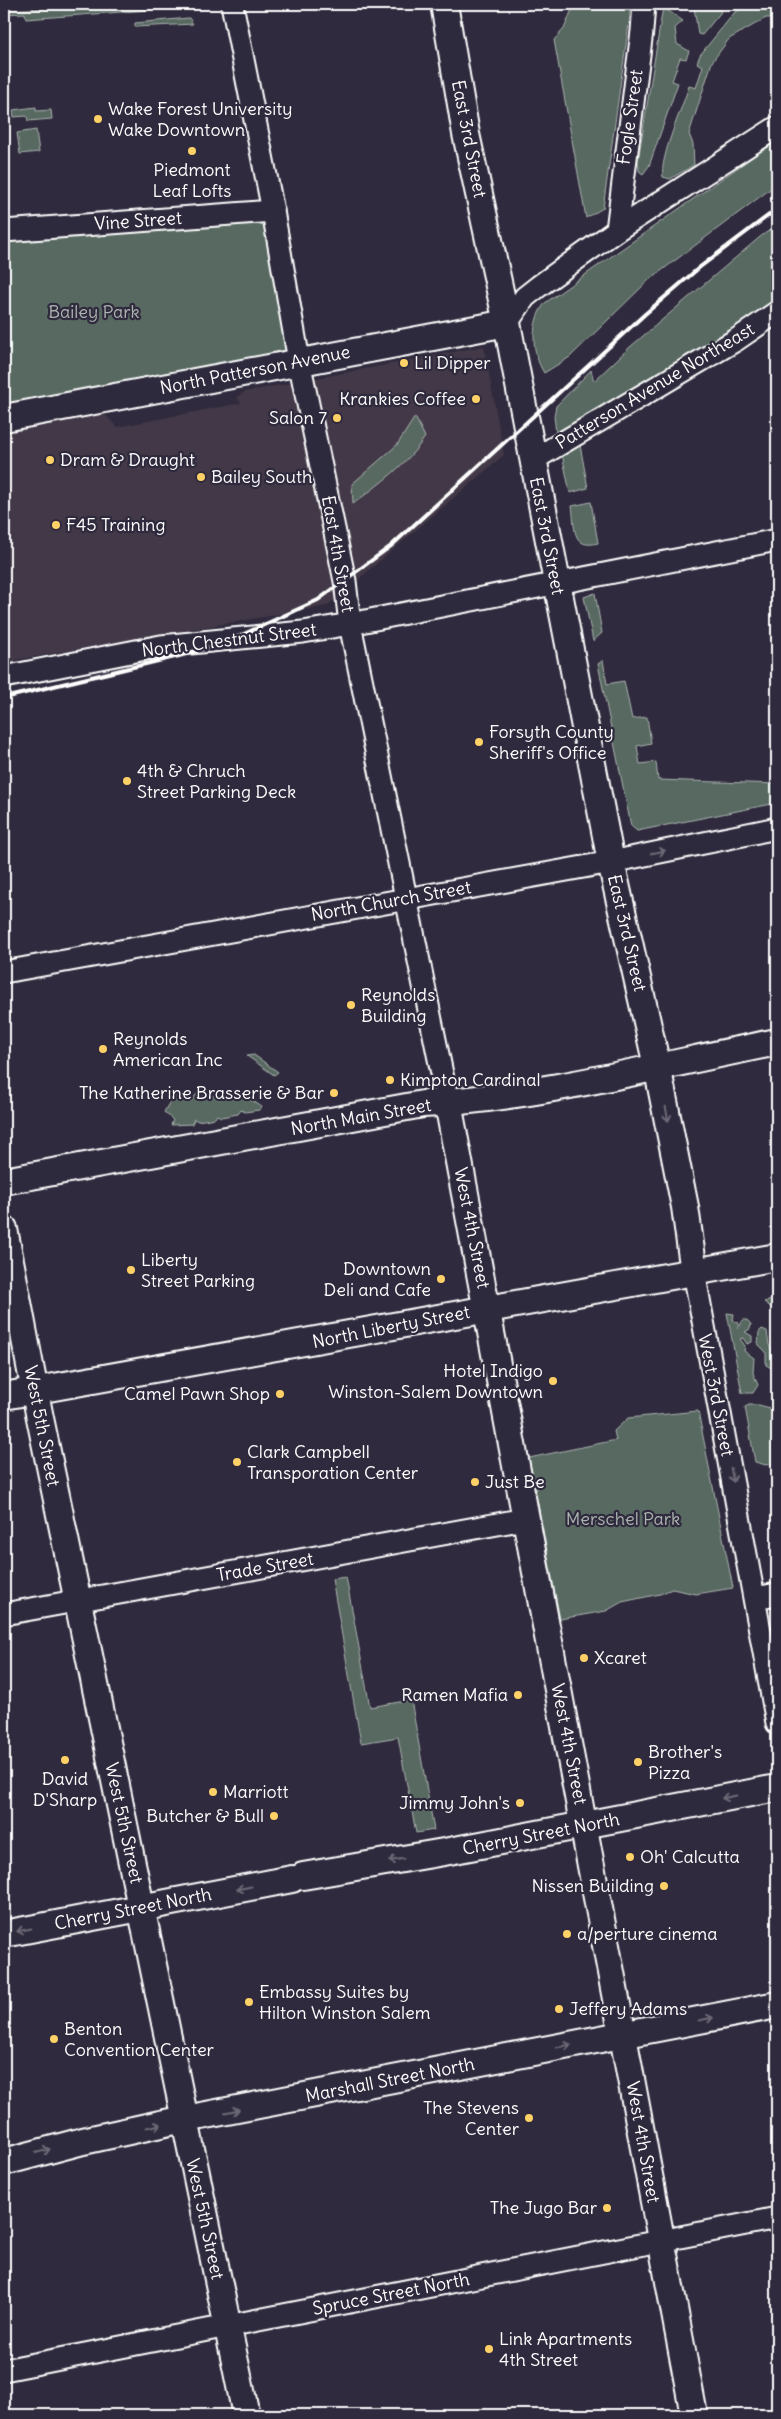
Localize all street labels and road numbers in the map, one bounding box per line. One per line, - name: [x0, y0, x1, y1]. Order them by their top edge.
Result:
- street label: Fogle Street: [611, 68, 648, 166]
- street label: East 3rd Street: [447, 78, 492, 200]
- street label: Vine Street: [93, 206, 183, 235]
- street label: Patterson Avenue Northeast: [551, 317, 758, 454]
- street label: North Patterson Avenue: [158, 340, 352, 399]
- street label: East 3rd Street: [525, 475, 570, 597]
- street label: East 4th Street: [317, 494, 360, 614]
- street label: North Chestnut Street: [140, 617, 318, 662]
- street label: East 3rd Street: [603, 872, 652, 994]
- street label: North Church Street: [309, 875, 473, 926]
- street label: North Main Street: [289, 1093, 433, 1140]
- street label: West 4th Street: [449, 1165, 496, 1291]
- street label: North Liberty Street: [310, 1300, 472, 1353]
- street label: West 3rd Street: [693, 1332, 740, 1458]
- street label: West 5th Street: [19, 1363, 66, 1489]
- street label: Trade Street: [215, 1547, 315, 1586]
- street label: West 4th Street: [546, 1681, 593, 1807]
- street label: West 5th Street: [100, 1760, 149, 1885]
- street label: Cherry Street North: [460, 1807, 621, 1860]
- street label: Cherry Street North: [52, 1882, 213, 1935]
- street label: Marshall Street North: [303, 2052, 476, 2107]
- street label: West 4th Street: [621, 2079, 666, 2205]
- street label: West 5th Street: [181, 2156, 230, 2281]
- street label: Spruce Street North: [310, 2267, 471, 2320]

